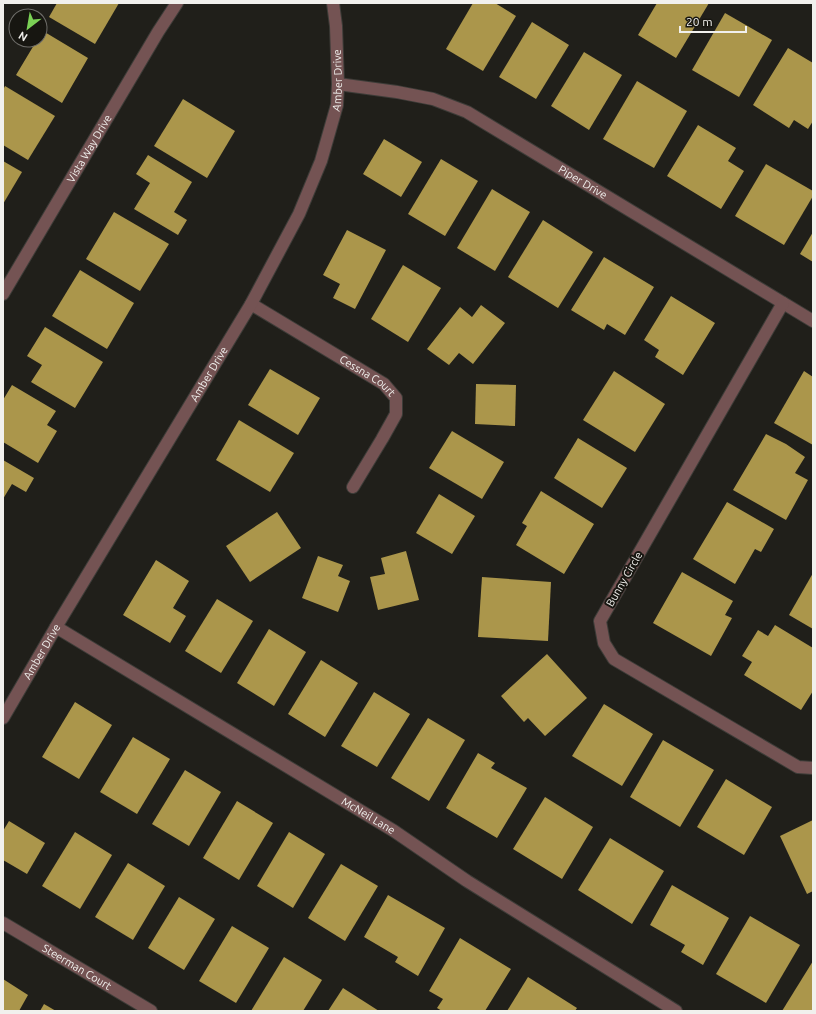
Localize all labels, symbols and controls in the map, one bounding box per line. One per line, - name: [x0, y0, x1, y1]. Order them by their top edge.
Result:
- north arrow: [8, 8, 48, 48]
- scale bar: [680, 8, 746, 34]
- text: 20 m: [686, 15, 713, 28]
- text: N: [16, 29, 29, 44]
- street label: Amber Drive: [330, 49, 344, 113]
- street label: Vista Way Drive: [64, 112, 114, 185]
- street label: Piper Drive: [556, 163, 609, 201]
- street label: Amber Drive: [188, 344, 230, 403]
- street label: Cessna Court: [338, 353, 398, 399]
- street label: Bunny Circle: [603, 549, 645, 609]
- street label: Amber Drive: [21, 622, 63, 681]
- street label: McNeil Lane: [340, 795, 397, 836]
- street label: Steerman Court: [40, 942, 114, 992]

